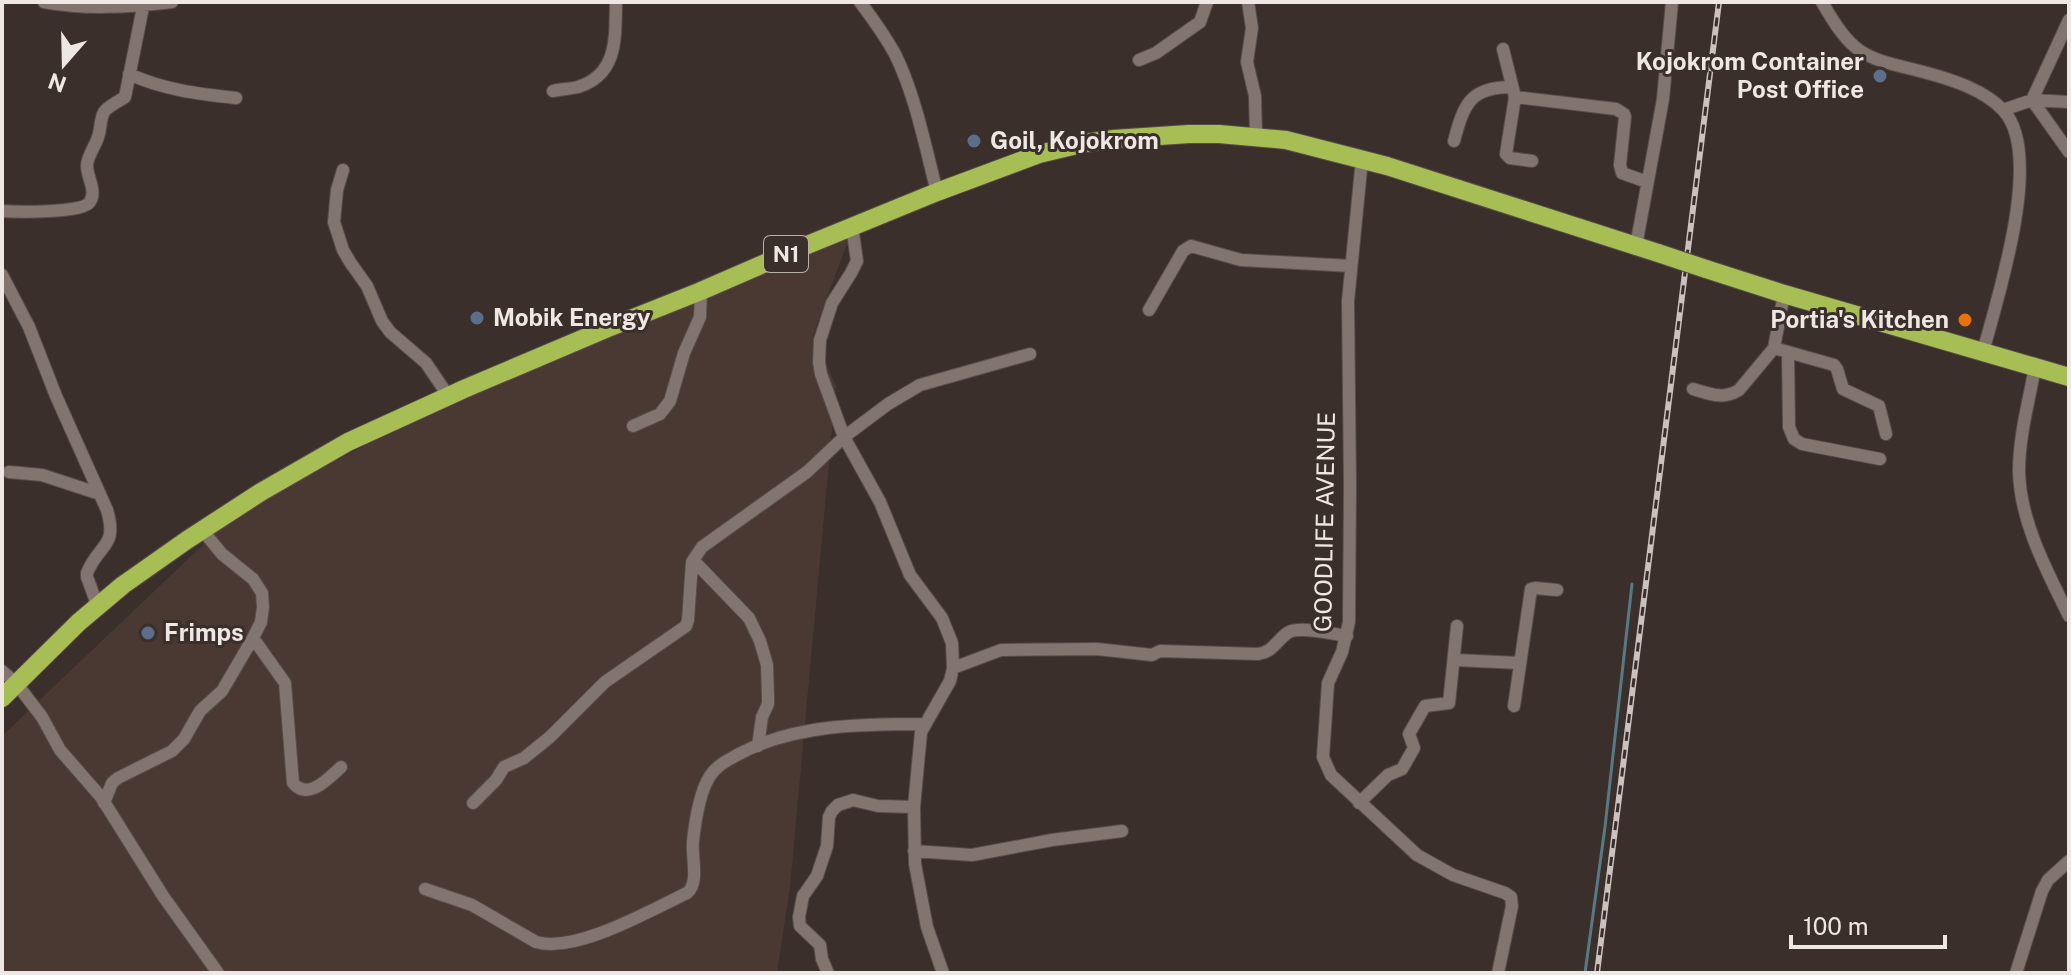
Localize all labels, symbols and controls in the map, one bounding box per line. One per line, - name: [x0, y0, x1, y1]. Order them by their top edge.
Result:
- north arrow: [24, 24, 104, 104]
- place label: Kojokrom Container Post Office: [1636, 47, 1864, 103]
- marker: Kojokrom Container Post Office: [1871, 67, 1889, 85]
- text: N: [45, 68, 70, 98]
- place label: Goil, Kojokrom: [990, 126, 1159, 154]
- marker: Goil, Kojokrom: [965, 132, 983, 150]
- road number: N1: [764, 236, 808, 272]
- place label: Mobik Energy: [493, 303, 651, 331]
- place label: Portia's Kitchen: [1770, 305, 1949, 333]
- marker: Mobik Energy: [468, 309, 486, 327]
- marker: Portia's Kitchen: [1956, 311, 1974, 329]
- street label: GOODLIFE AVENUE: [1308, 412, 1340, 632]
- place label: Frimps: [164, 618, 244, 646]
- marker: Frimps: [139, 624, 157, 642]
- scale bar: [1791, 899, 1945, 949]
- text: 100 m: [1803, 912, 1869, 940]

